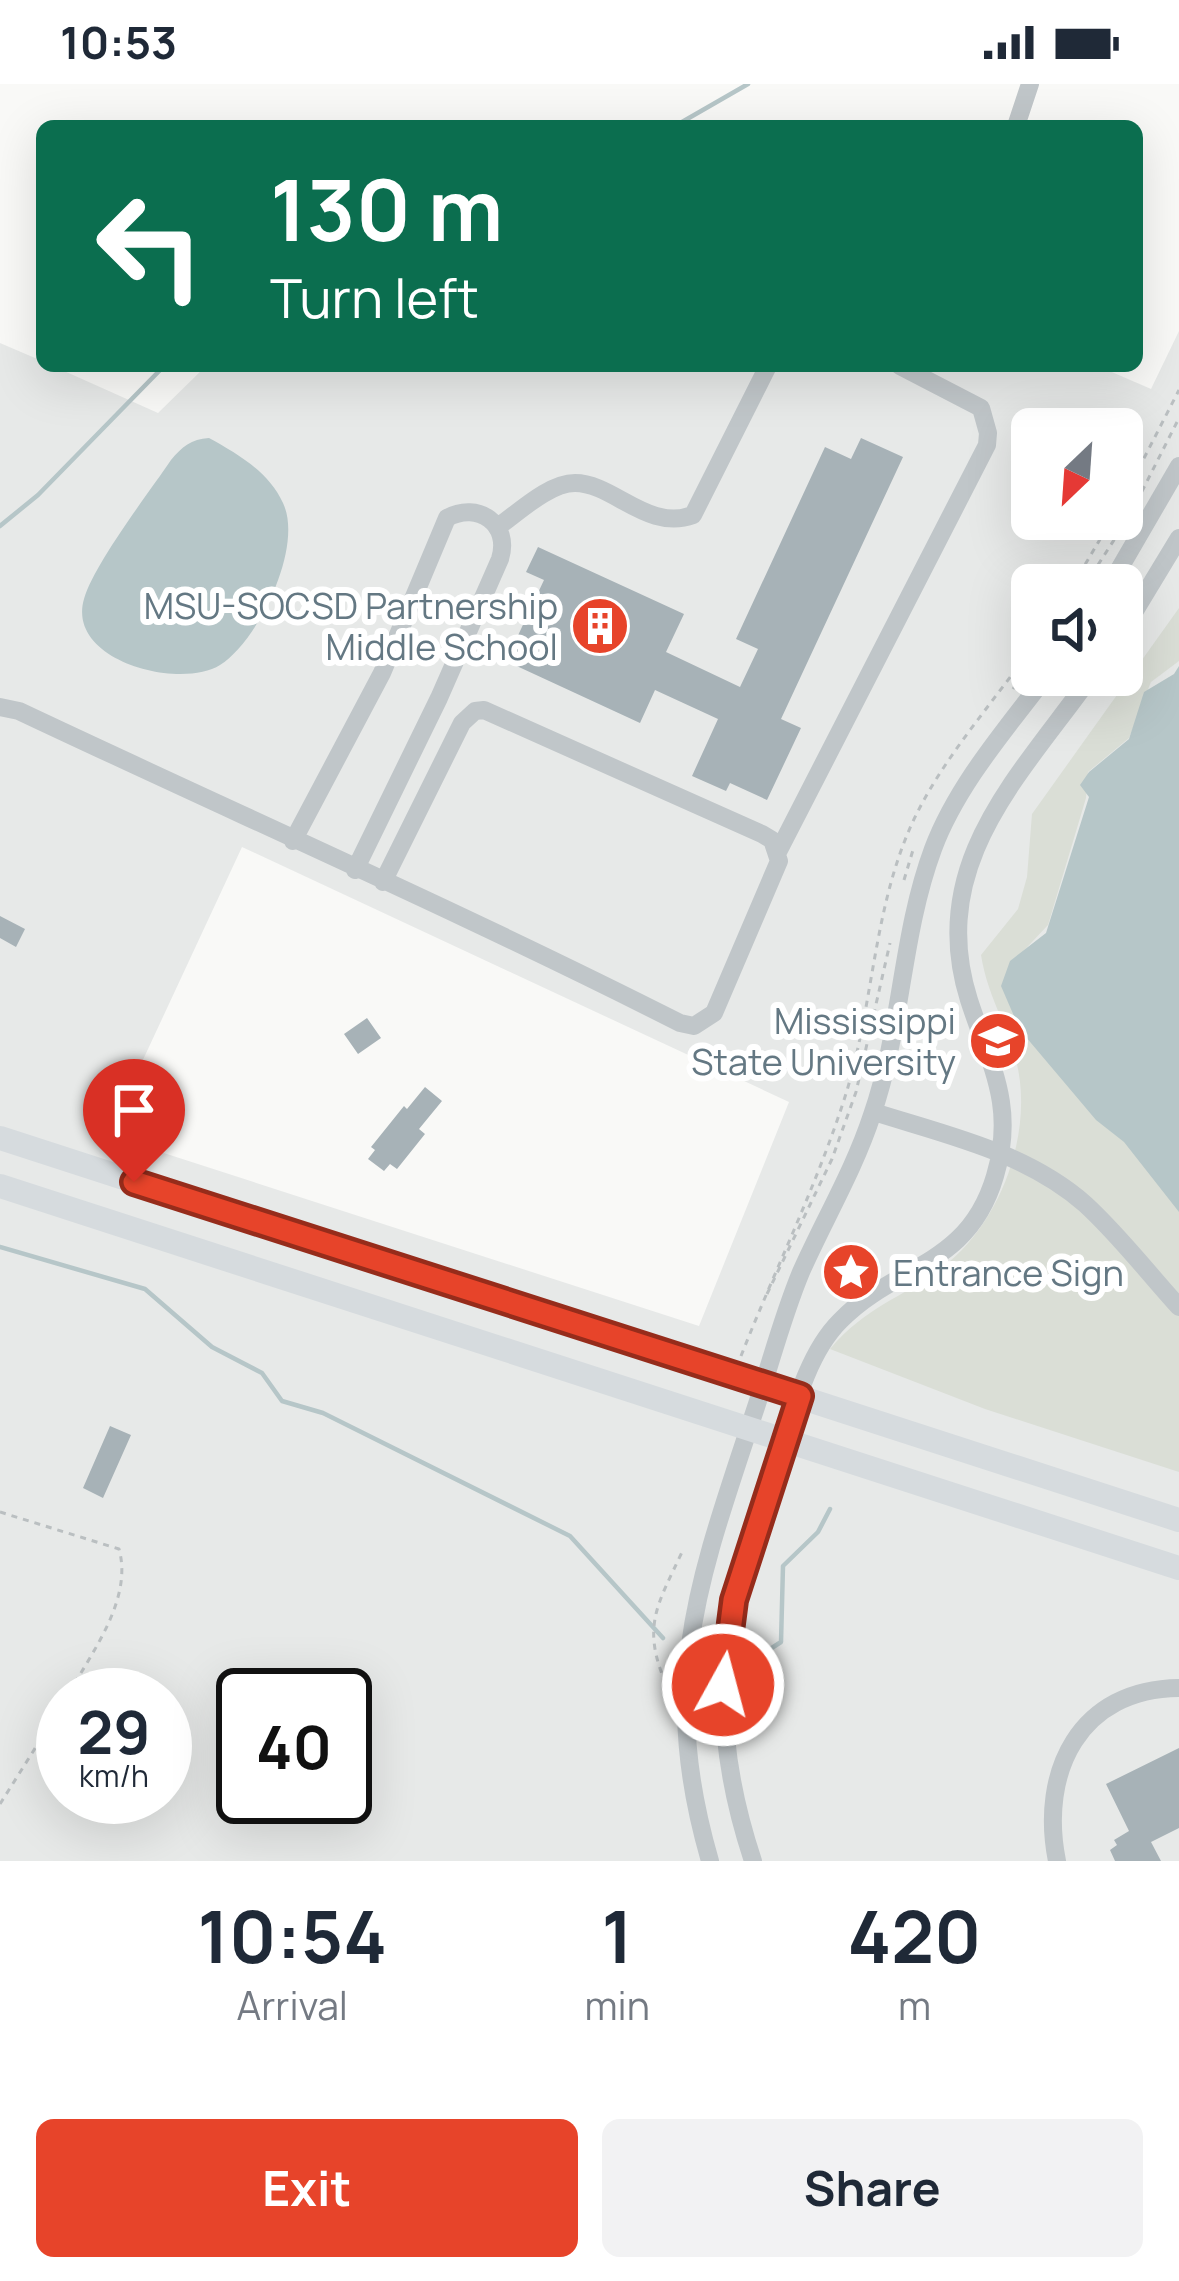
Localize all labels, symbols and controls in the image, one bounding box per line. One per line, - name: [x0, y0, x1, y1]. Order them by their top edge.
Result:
- text: 10:53: [60, 11, 177, 73]
- text: 130 m: [270, 151, 503, 266]
- icon: left: [72, 168, 228, 324]
- text: Turn left: [270, 260, 479, 334]
- north arrow: [1011, 408, 1143, 540]
- map controls: [1011, 408, 1143, 696]
- button: sound: [1011, 564, 1143, 696]
- place label: MSU-SOCSD Partnership Middle School: [144, 581, 558, 671]
- building icon: MSU-SOCSD Partnership Middle School: [569, 595, 631, 657]
- place label: Mississippi State University: [691, 996, 956, 1086]
- school or university icon: Mississippi State University: [967, 1010, 1029, 1072]
- pin: [83, 1059, 185, 1182]
- icon: arrive: [101, 1077, 167, 1143]
- place icon: Entrance Sign: [820, 1241, 882, 1303]
- place label: Entrance Sign: [893, 1248, 1124, 1297]
- position arrow: [660, 1622, 786, 1748]
- speed limit sign: 40: [216, 1668, 372, 1824]
- text: 29: [77, 1690, 151, 1772]
- text: km/h: [79, 1755, 149, 1796]
- text: 10:54: [197, 1886, 387, 1985]
- text: 1: [601, 1886, 633, 1985]
- text: 420: [847, 1886, 981, 1985]
- text: Arrival: [237, 1978, 348, 2032]
- text: min: [585, 1978, 650, 2032]
- text: m: [898, 1978, 931, 2032]
- button: Exit: [36, 2119, 578, 2257]
- button: Share: [602, 2119, 1143, 2257]

